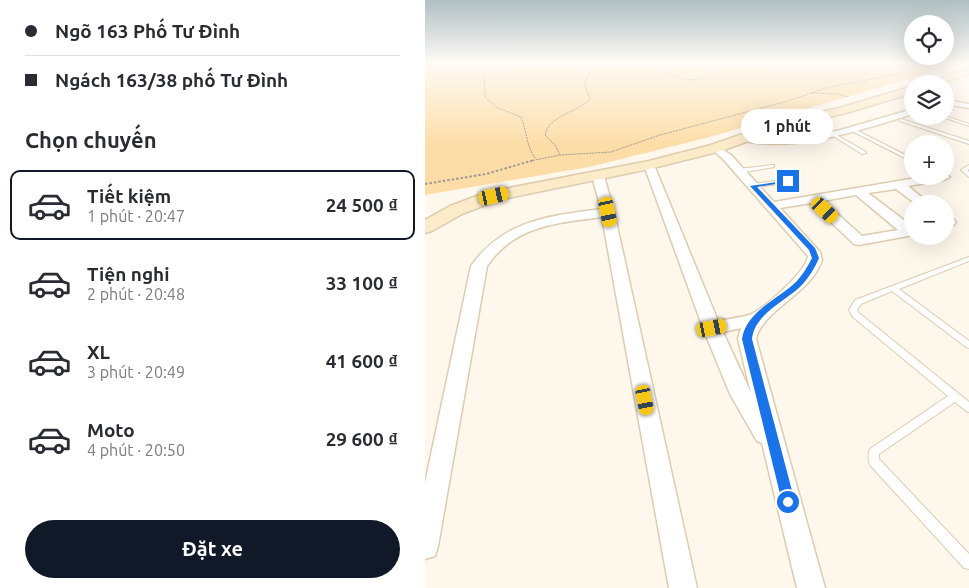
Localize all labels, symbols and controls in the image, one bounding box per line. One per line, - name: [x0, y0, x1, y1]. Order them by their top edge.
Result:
- map controls: [904, 15, 954, 245]
- button: locate: [904, 15, 954, 65]
- text: Ngõ 163 Phố Tư Đình: [55, 20, 240, 42]
- text: Ngách 163/38 phố Tư Đình: [55, 69, 288, 91]
- button: layers: [904, 75, 954, 125]
- callout: 1 phút: [742, 109, 834, 144]
- text: 1 phút: [763, 117, 811, 135]
- text: Chọn chuyến: [25, 127, 157, 152]
- button: +: [904, 135, 954, 185]
- route end: [777, 170, 799, 192]
- icon: car: [27, 183, 72, 228]
- text: Tiết kiệm: [87, 185, 171, 207]
- car: [477, 185, 510, 207]
- text: 24 500 ₫: [326, 194, 398, 216]
- car: [808, 194, 841, 226]
- button: −: [904, 195, 954, 245]
- car: [597, 196, 618, 228]
- text: 1 phút · 20:47: [87, 207, 185, 225]
- icon: car: [27, 261, 72, 306]
- text: Tiện nghi: [87, 263, 169, 285]
- text: 33 100 ₫: [326, 272, 398, 294]
- text: 2 phút · 20:48: [87, 285, 185, 303]
- car: [695, 318, 728, 338]
- icon: car: [27, 339, 72, 384]
- text: XL: [87, 341, 110, 363]
- text: 41 600 ₫: [326, 350, 398, 372]
- text: 3 phút · 20:49: [87, 363, 185, 381]
- car: [634, 384, 655, 416]
- icon: car: [27, 417, 72, 462]
- text: Moto: [87, 419, 135, 441]
- text: 29 600 ₫: [326, 428, 398, 450]
- text: 4 phút · 20:50: [87, 441, 185, 459]
- route start: [777, 491, 799, 513]
- button: Đặt xe: [25, 520, 400, 578]

